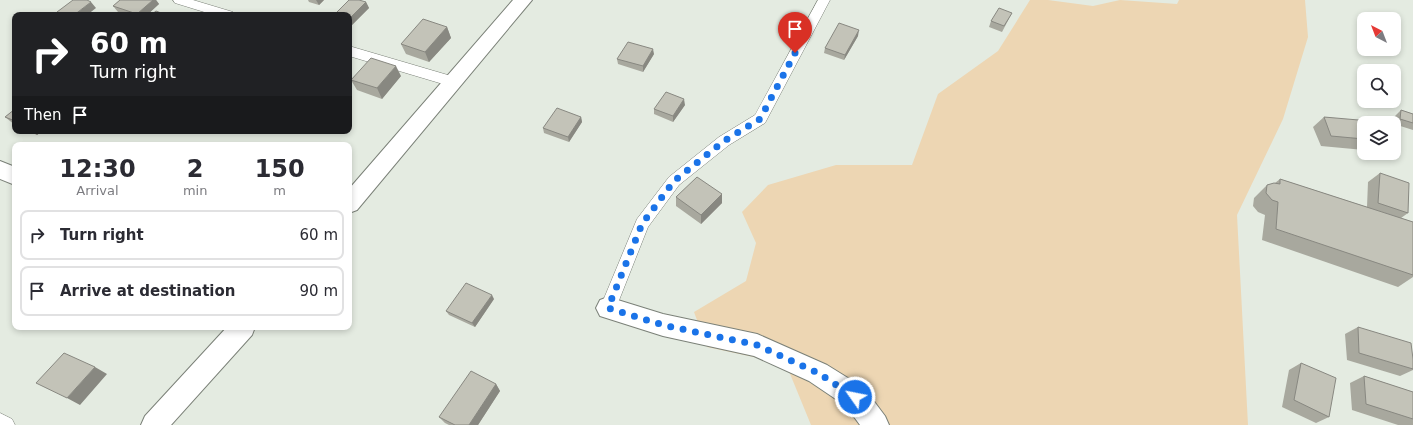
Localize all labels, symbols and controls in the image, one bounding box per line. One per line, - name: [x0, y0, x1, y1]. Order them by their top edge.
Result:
- pin: [778, 12, 812, 53]
- north arrow: [1357, 12, 1401, 56]
- map controls: [1357, 12, 1401, 160]
- icon: arrive: [784, 18, 806, 40]
- text: 60 m: [90, 27, 168, 60]
- icon: right: [24, 28, 76, 80]
- text: Turn right: [90, 61, 176, 82]
- button: search: [1357, 64, 1401, 108]
- icon: arrive: [69, 104, 91, 126]
- text: Then: [24, 106, 61, 124]
- button: layers: [1357, 116, 1401, 160]
- text: 12:30: [59, 155, 136, 183]
- text: 2: [187, 155, 203, 183]
- text: 150: [255, 155, 305, 183]
- text: Arrival: [76, 183, 119, 198]
- text: min: [183, 183, 207, 198]
- text: m: [273, 183, 286, 198]
- icon: right: [26, 224, 48, 246]
- text: Turn right: [60, 226, 144, 244]
- text: 60 m: [300, 226, 338, 244]
- icon: arrive: [26, 280, 48, 302]
- text: Arrive at destination: [60, 282, 235, 300]
- text: 90 m: [300, 282, 338, 300]
- position arrow: [834, 376, 876, 418]

